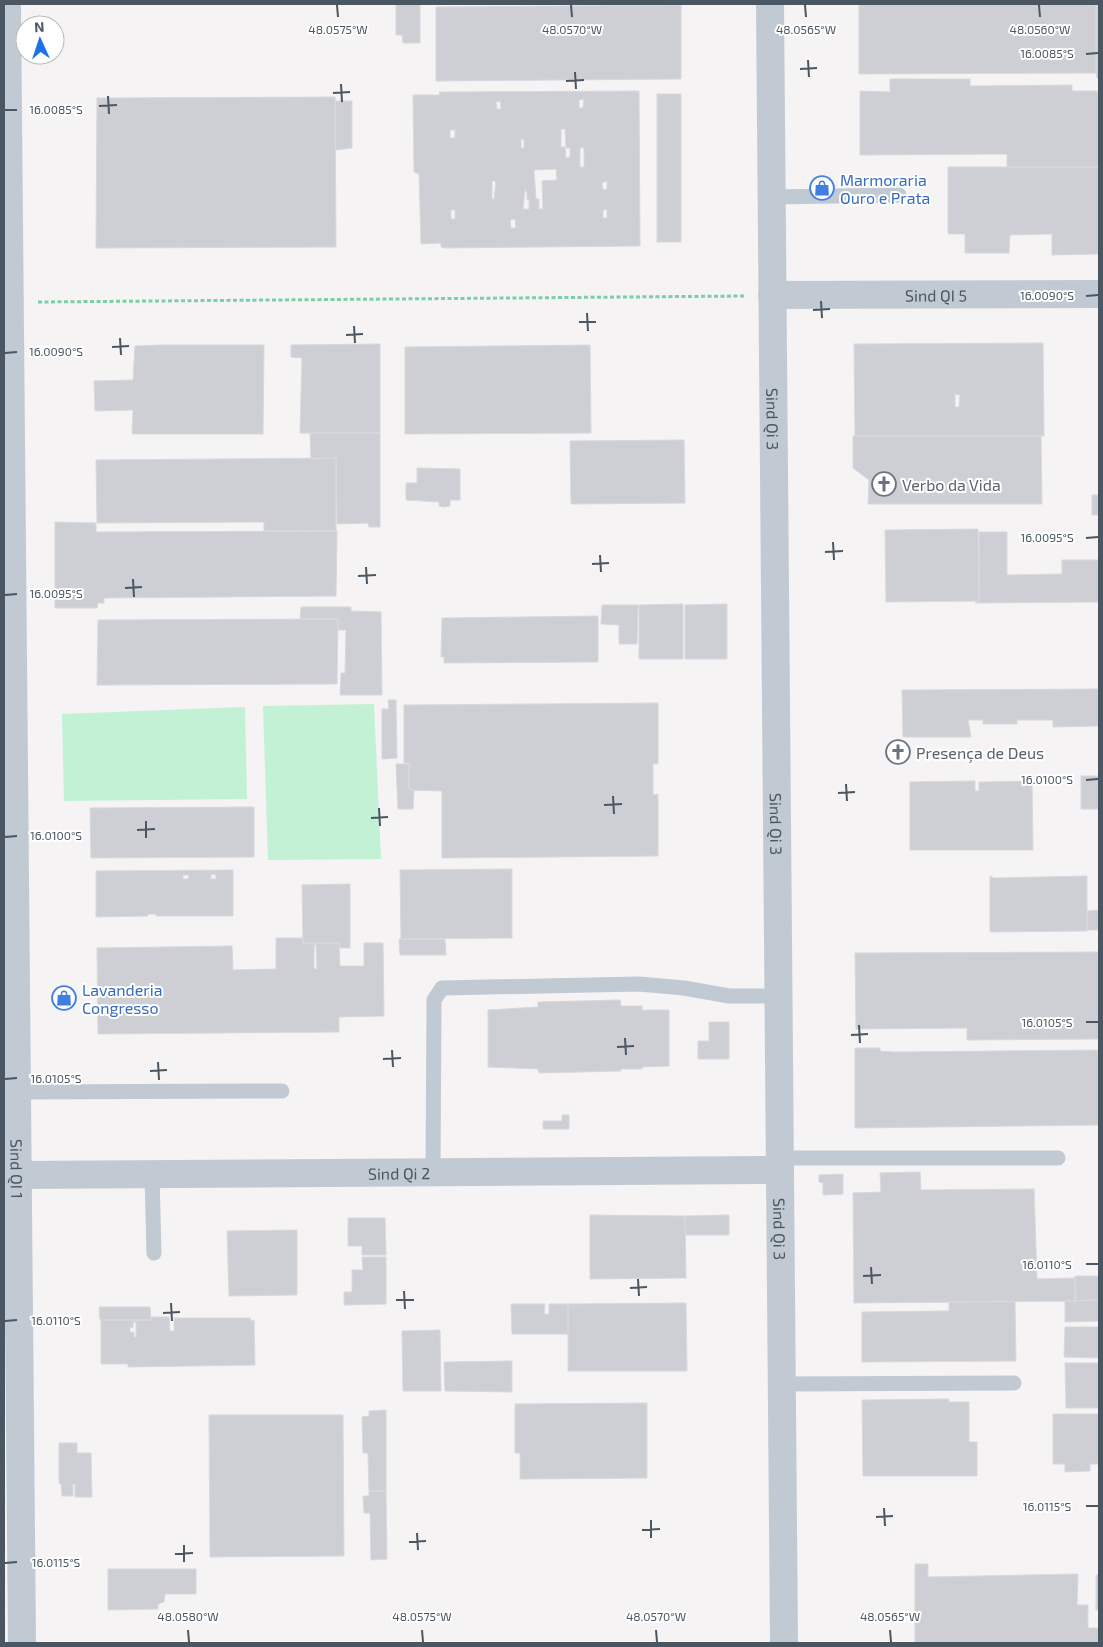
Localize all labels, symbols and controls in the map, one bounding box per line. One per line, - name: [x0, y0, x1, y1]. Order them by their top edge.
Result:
- north arrow: [15, 15, 65, 65]
- text: N: [34, 18, 45, 35]
- text: 48.0575°W: [308, 22, 368, 36]
- text: 48.0570°W: [542, 22, 602, 36]
- text: 48.0565°W: [776, 22, 836, 36]
- text: 48.0560°W: [1010, 22, 1070, 36]
- text: 16.0085°S: [1020, 46, 1074, 60]
- text: 16.0085°S: [29, 102, 83, 116]
- place label: Marmoraria Ouro e Prata: [840, 170, 930, 207]
- shop icon: Marmoraria Ouro e Prata: [809, 175, 835, 201]
- street label: Sind QI 5: [905, 285, 967, 305]
- text: 16.0090°S: [1020, 288, 1074, 302]
- text: 16.0090°S: [29, 344, 83, 358]
- street label: Sind Qi 3: [763, 388, 783, 450]
- church icon: Verbo da Vida: [871, 471, 897, 497]
- place label: Verbo da Vida: [902, 475, 1001, 494]
- text: 16.0095°S: [1020, 530, 1074, 544]
- text: 16.0095°S: [29, 586, 83, 600]
- church icon: Presença de Deus: [885, 739, 911, 765]
- place label: Presença de Deus: [916, 743, 1044, 763]
- text: 16.0100°S: [1021, 772, 1073, 786]
- street label: Sind Qi 3: [767, 793, 787, 855]
- text: 16.0100°S: [30, 828, 82, 842]
- place label: Lavanderia Congresso: [82, 980, 162, 1017]
- shop icon: Lavanderia Congresso: [51, 985, 77, 1011]
- text: 16.0105°S: [1021, 1015, 1073, 1029]
- text: 16.0105°S: [30, 1071, 82, 1085]
- street label: Sind QI 1: [7, 1139, 27, 1199]
- street label: Sind Qi 2: [368, 1163, 430, 1183]
- street label: Sind Qi 3: [770, 1198, 790, 1260]
- text: 16.0110°S: [1022, 1257, 1072, 1271]
- text: 16.0110°S: [31, 1313, 81, 1327]
- text: 16.0115°S: [1023, 1499, 1072, 1513]
- text: 16.0115°S: [32, 1555, 81, 1569]
- text: 48.0580°W: [157, 1609, 219, 1623]
- text: 48.0575°W: [392, 1609, 452, 1623]
- text: 48.0570°W: [626, 1609, 686, 1623]
- text: 48.0565°W: [860, 1609, 920, 1623]

